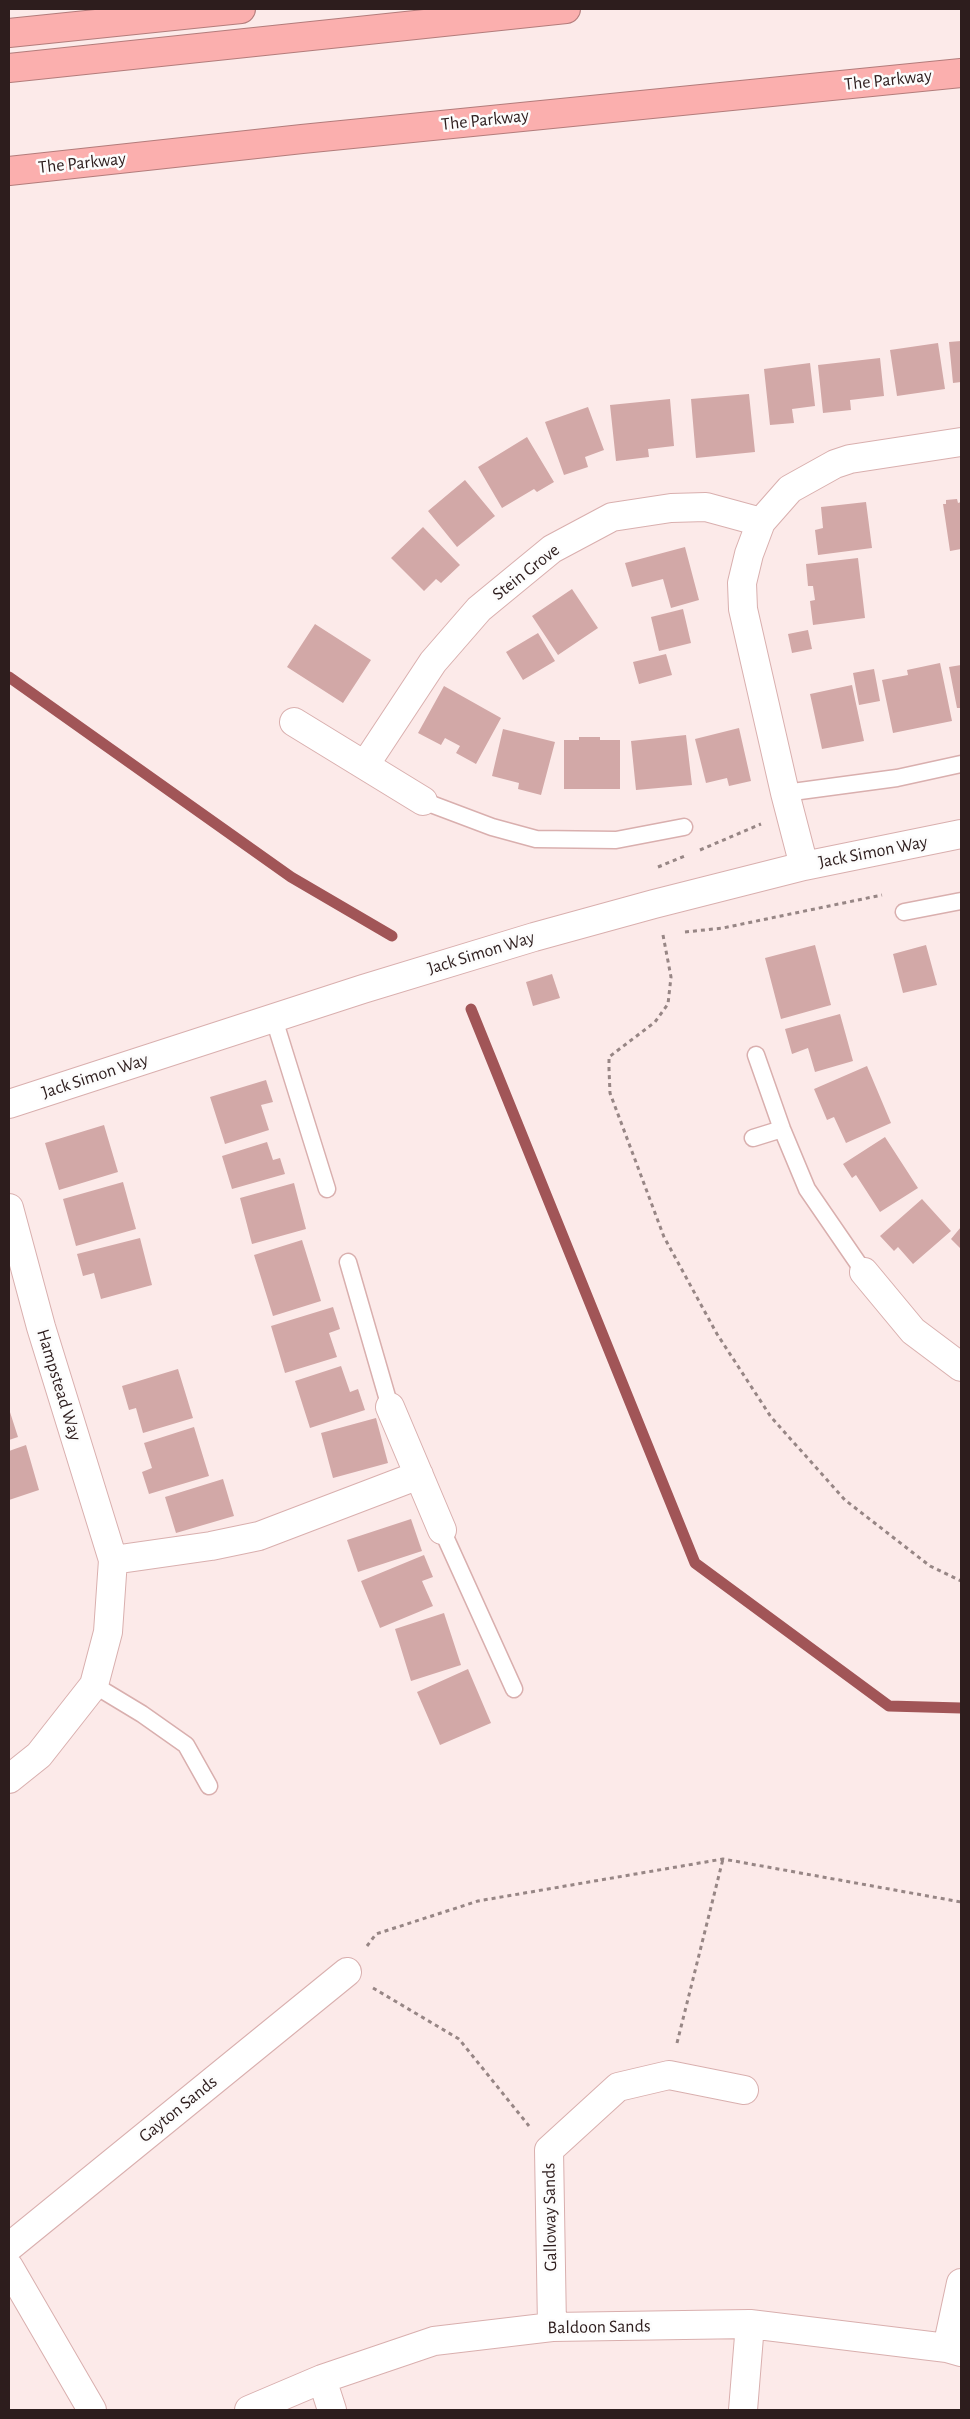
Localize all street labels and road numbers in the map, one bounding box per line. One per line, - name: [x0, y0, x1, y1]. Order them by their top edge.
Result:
- street label: The Parkway: [843, 65, 933, 95]
- street label: The Parkway: [440, 105, 530, 135]
- street label: The Parkway: [37, 148, 127, 178]
- street label: Stein Grove: [488, 539, 564, 605]
- street label: Jack Simon Way: [817, 831, 929, 873]
- street label: Jack Simon Way: [425, 926, 537, 980]
- street label: Jack Simon Way: [39, 1049, 151, 1103]
- street label: Hampstead Way: [32, 1327, 86, 1443]
- street label: Gayton Sands: [135, 2071, 221, 2147]
- street label: Galloway Sands: [538, 2163, 562, 2271]
- street label: Baldoon Sands: [547, 2315, 651, 2339]

